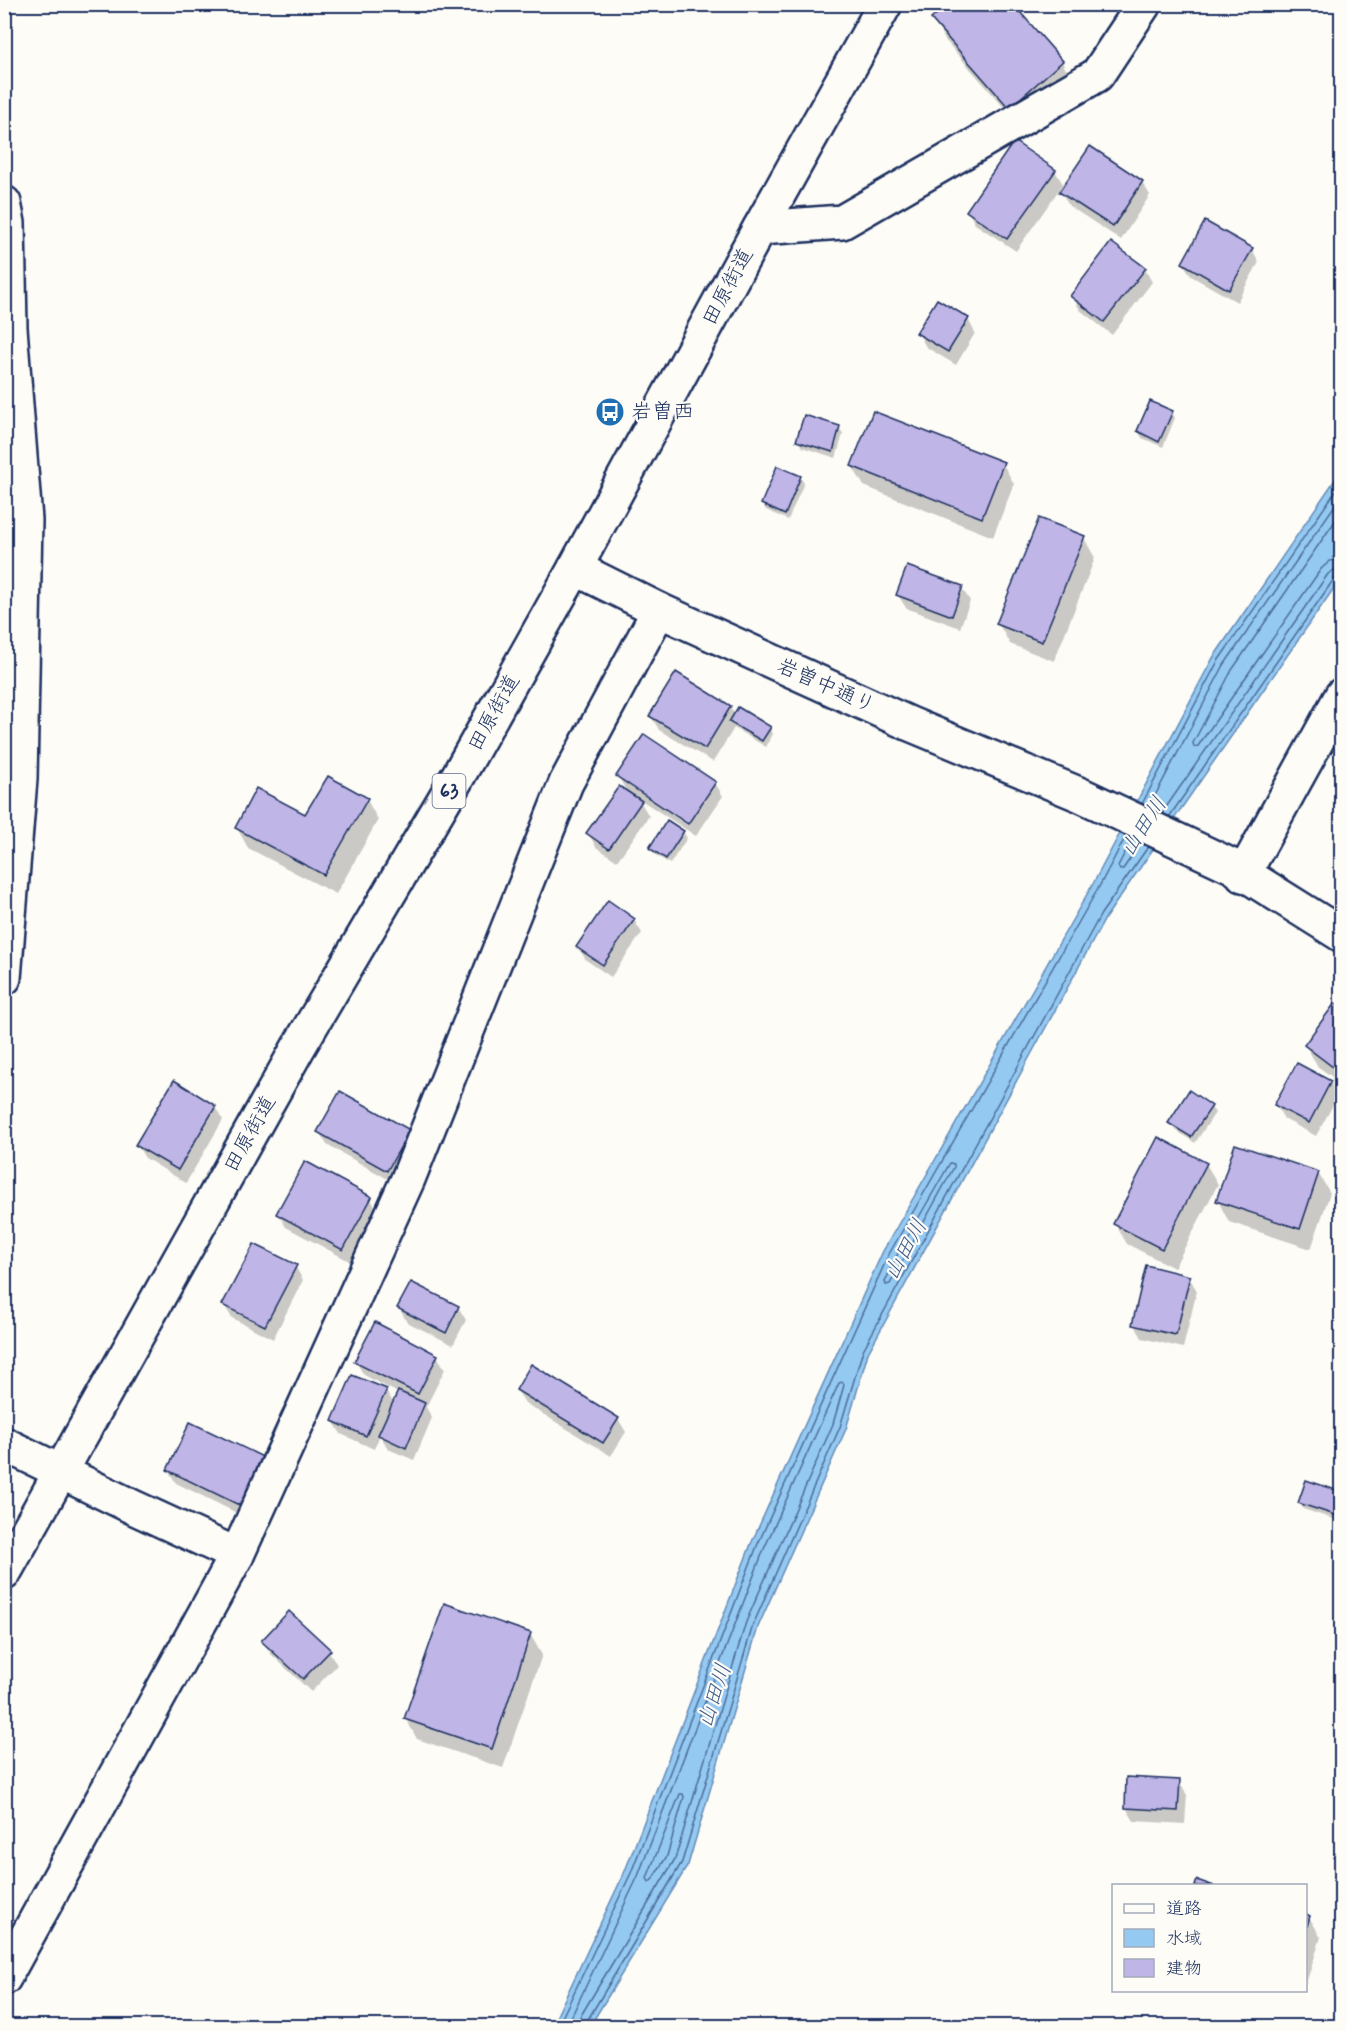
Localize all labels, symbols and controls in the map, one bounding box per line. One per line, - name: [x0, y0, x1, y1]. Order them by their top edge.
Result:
- street label: 田原街道: [696, 243, 760, 331]
- bus stop icon: 岩曽西: [594, 396, 626, 428]
- place label: 岩曽西: [631, 398, 694, 426]
- street label: 岩曽中通り: [772, 652, 880, 720]
- street label: 田原街道: [461, 669, 527, 757]
- road number: 63: [432, 774, 466, 808]
- water label: 山田川: [1114, 792, 1174, 862]
- street label: 田原街道: [217, 1090, 283, 1178]
- water label: 山田川: [878, 1214, 934, 1286]
- water label: 山田川: [691, 1660, 739, 1732]
- legend: [1112, 1884, 1307, 1992]
- text: 道路: [1166, 1897, 1202, 1921]
- text: 水域: [1166, 1927, 1202, 1951]
- text: 建物: [1166, 1957, 1202, 1981]

